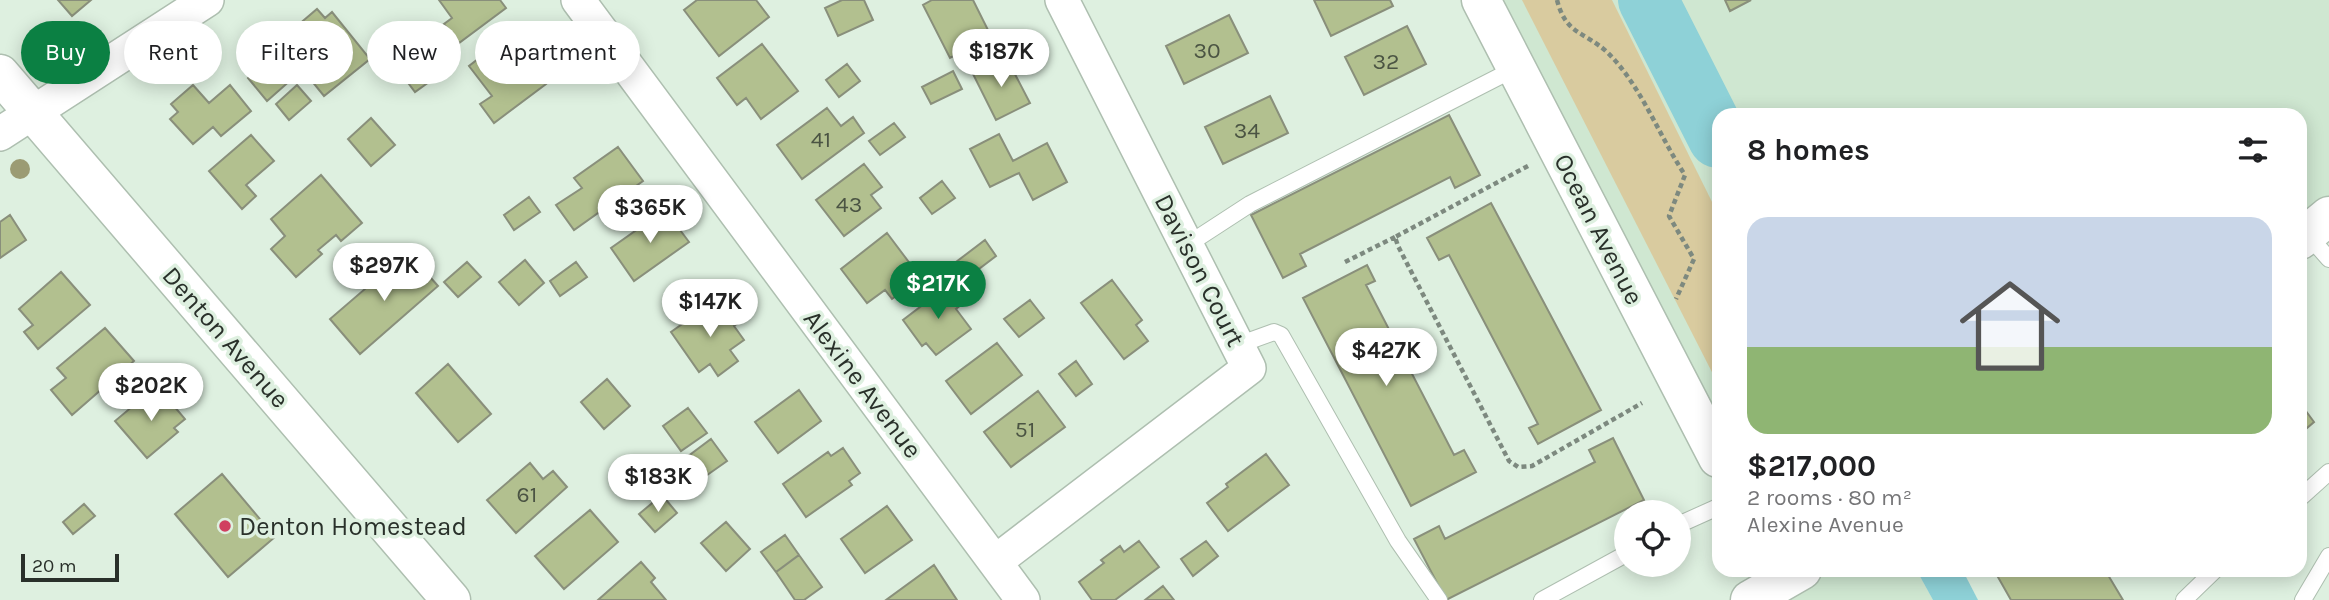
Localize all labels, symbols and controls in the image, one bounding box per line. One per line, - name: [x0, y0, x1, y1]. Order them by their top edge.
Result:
- chip: Buy: [21, 21, 110, 84]
- chip: Rent: [124, 21, 222, 84]
- chip: Filters: [236, 21, 353, 84]
- chip: New: [367, 21, 461, 84]
- chip: Apartment: [475, 21, 640, 84]
- pin: $187K: [952, 29, 1050, 89]
- house number: 30: [1193, 37, 1221, 64]
- text: $187K: [968, 38, 1034, 65]
- house number: 32: [1373, 48, 1399, 75]
- house number: 34: [1234, 117, 1260, 144]
- house number: 41: [811, 126, 831, 153]
- icon: filters: [2234, 131, 2272, 169]
- text: 8 homes: [1747, 132, 1870, 168]
- street label: Ocean Avenue: [1547, 149, 1650, 310]
- pin: $365K: [601, 186, 699, 245]
- street label: Davison Court: [1148, 189, 1251, 352]
- house number: 43: [836, 191, 862, 218]
- text: $365K: [614, 194, 686, 221]
- pin: $297K: [335, 244, 433, 303]
- text: $297K: [349, 252, 419, 279]
- street label: Denton Avenue: [156, 260, 296, 415]
- pin: $217K: [889, 262, 987, 321]
- icon: home: [1947, 263, 2073, 389]
- text: $217K: [906, 270, 970, 297]
- pin: $147K: [661, 280, 759, 339]
- text: $147K: [678, 288, 742, 315]
- street label: Alexine Avenue: [797, 304, 928, 464]
- pin: $427K: [1337, 328, 1435, 388]
- text: $427K: [1351, 337, 1421, 364]
- pin: $202K: [102, 364, 200, 423]
- text: $202K: [114, 372, 188, 399]
- house number: 51: [1015, 416, 1035, 443]
- text: $217,000: [1747, 448, 1876, 484]
- pin: $183K: [609, 454, 707, 514]
- text: $183K: [624, 463, 692, 490]
- house number: 61: [517, 481, 537, 508]
- text: 2 rooms · 80 m²: [1747, 484, 1912, 511]
- map controls: [1614, 500, 1691, 577]
- button: locate: [1614, 500, 1691, 577]
- place label: Denton Homestead: [239, 511, 467, 542]
- text: Alexine Avenue: [1747, 511, 1904, 538]
- marker: Denton Homestead: [217, 518, 233, 534]
- scale bar: [21, 551, 119, 583]
- text: 20 m: [32, 555, 77, 577]

